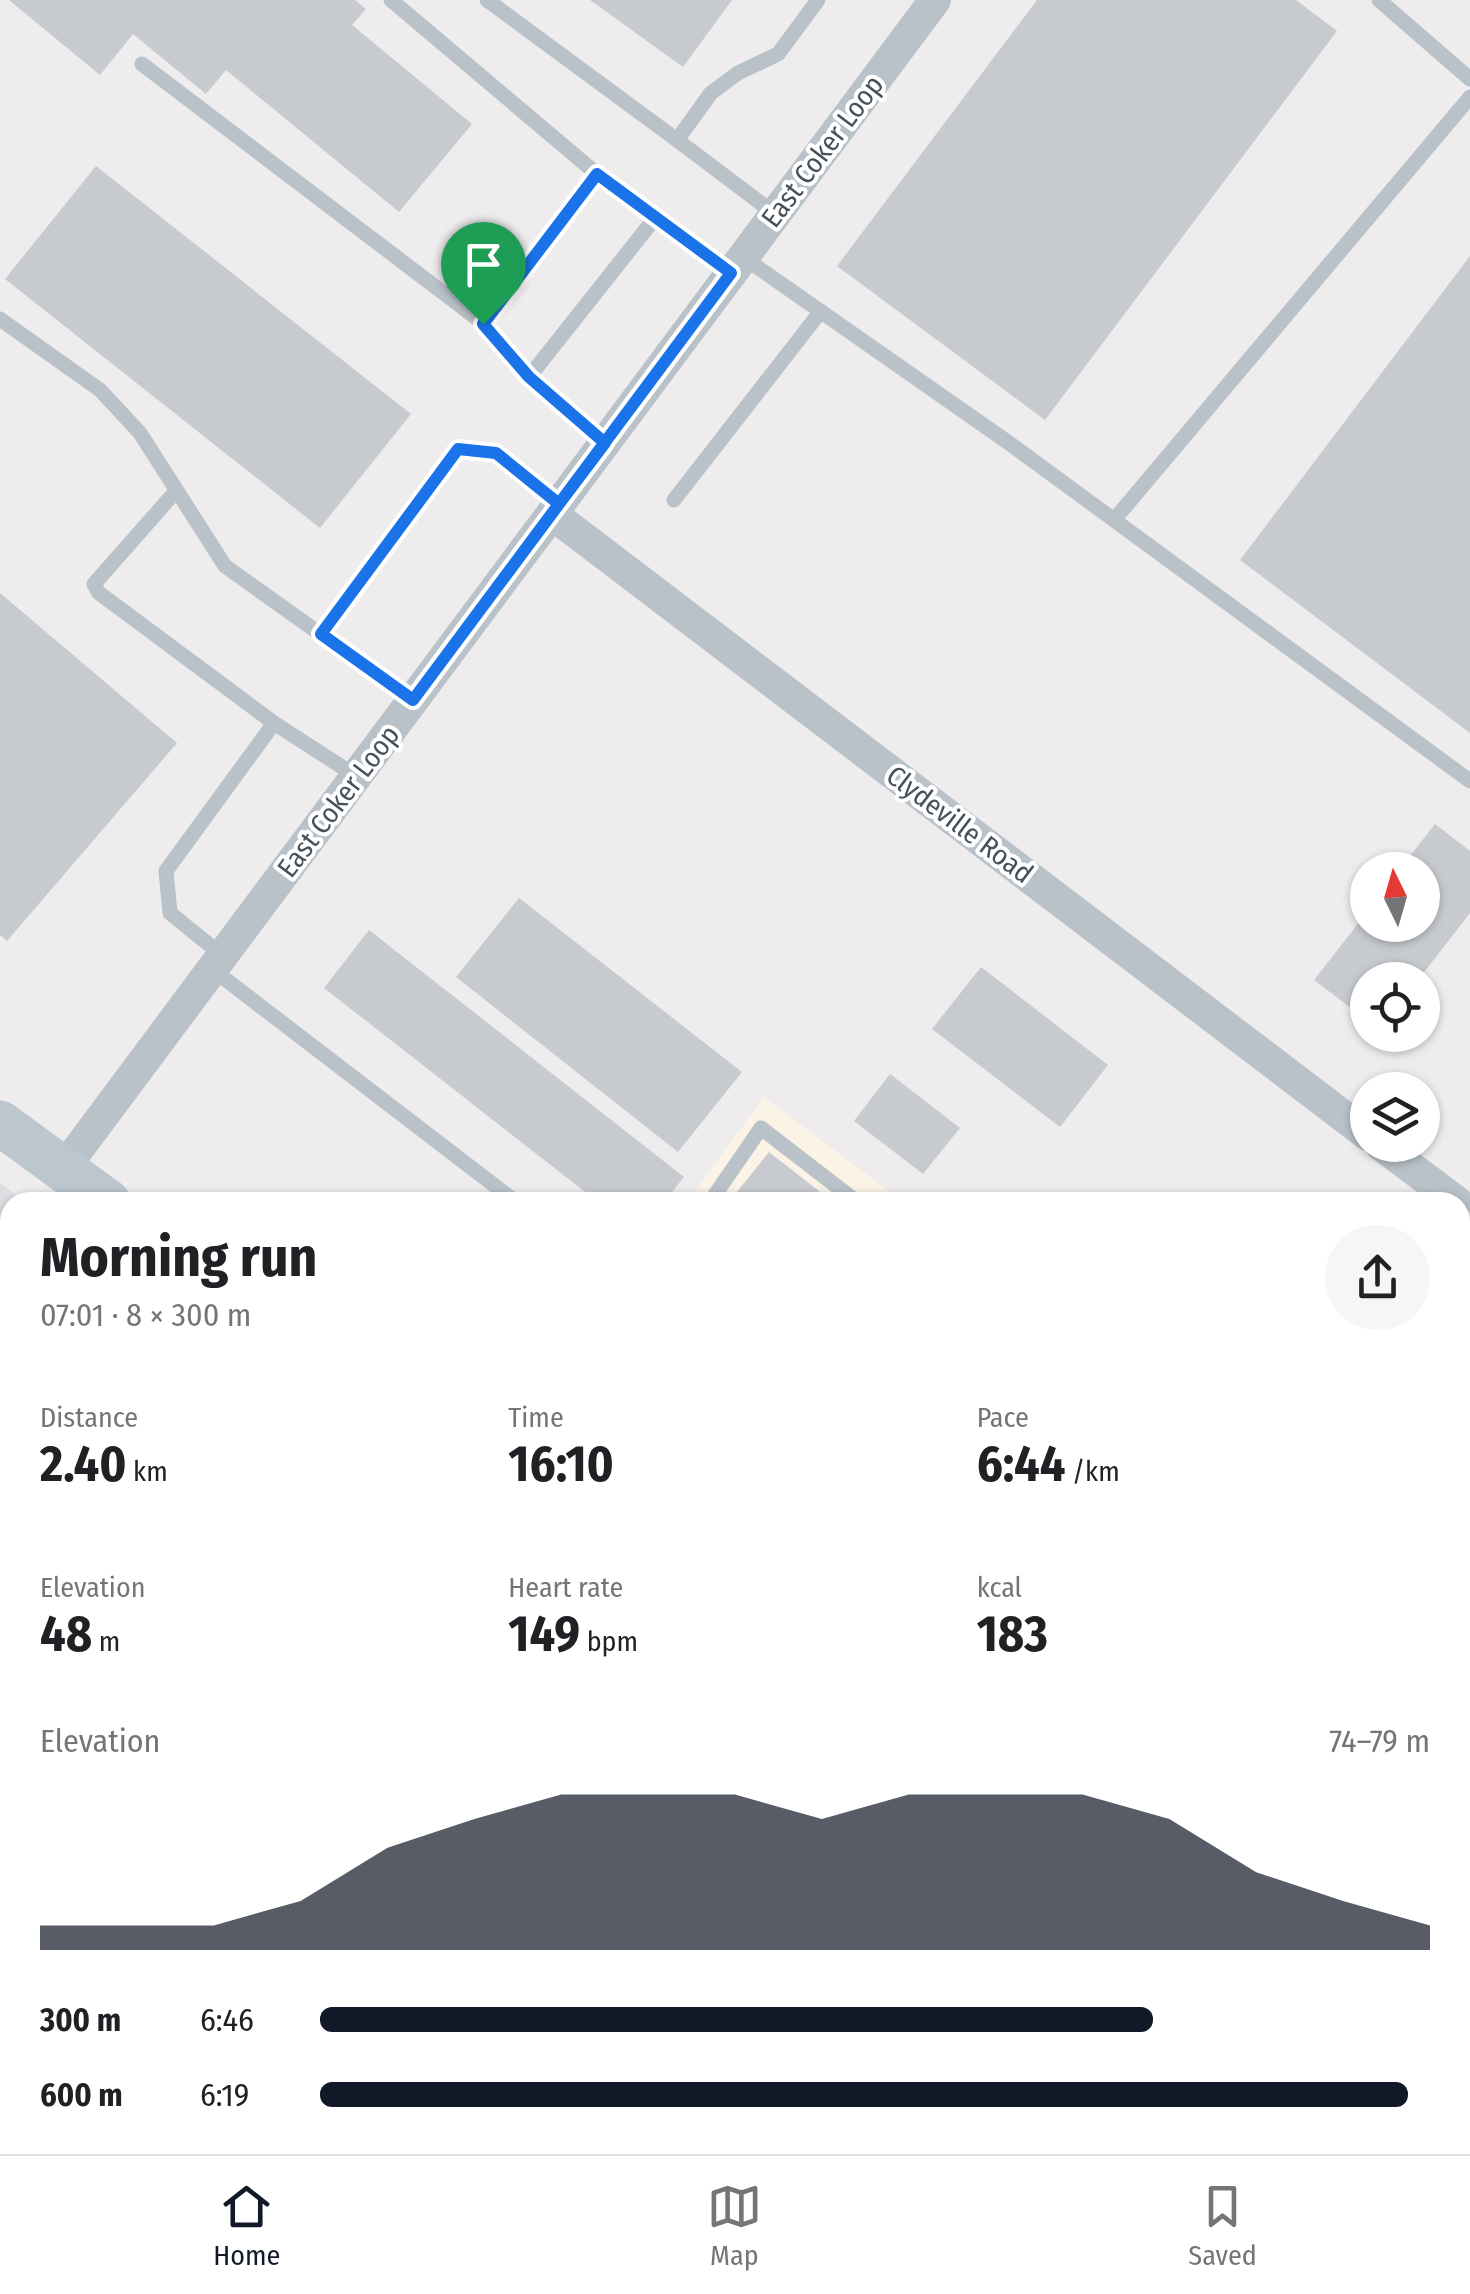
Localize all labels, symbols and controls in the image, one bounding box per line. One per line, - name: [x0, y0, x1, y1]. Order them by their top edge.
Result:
- street label: East Coker Loop: [755, 69, 890, 234]
- pin: [441, 222, 526, 325]
- icon: arrive: [456, 237, 511, 292]
- street label: East Coker Loop: [271, 719, 406, 884]
- street label: Clydeville Road: [880, 759, 1039, 890]
- north arrow: [1350, 852, 1440, 942]
- map controls: [1350, 852, 1440, 1162]
- button: locate: [1350, 962, 1440, 1052]
- button: layers: [1350, 1072, 1440, 1162]
- text: Morning run: [40, 1225, 317, 1291]
- button: share: [1325, 1225, 1430, 1330]
- text: 07:01 · 8 × 300 m: [40, 1296, 251, 1334]
- text: Distance: [40, 1401, 138, 1434]
- text: Time: [508, 1401, 564, 1434]
- text: Pace: [977, 1401, 1029, 1434]
- text: 2.40: [40, 1434, 127, 1494]
- text: 16:10: [508, 1434, 614, 1494]
- text: 6:44: [977, 1434, 1065, 1494]
- text: km: [127, 1455, 168, 1488]
- text: /km: [1065, 1455, 1120, 1488]
- text: Elevation: [40, 1571, 145, 1604]
- text: Heart rate: [508, 1571, 623, 1604]
- text: kcal: [977, 1571, 1022, 1604]
- text: 48: [40, 1604, 92, 1664]
- text: 149: [508, 1604, 580, 1664]
- text: 183: [977, 1604, 1048, 1664]
- text: m: [92, 1625, 120, 1658]
- text: bpm: [580, 1625, 638, 1658]
- text: Elevation: [40, 1722, 160, 1760]
- text: 74–79 m: [1329, 1722, 1430, 1760]
- text: 300 m: [40, 2001, 121, 2039]
- text: 6:46: [200, 2001, 254, 2039]
- text: 600 m: [40, 2076, 123, 2114]
- text: 6:19: [200, 2076, 249, 2114]
- tab: Home: [213, 2179, 280, 2272]
- tab: Map: [707, 2179, 762, 2272]
- tab: Saved: [1188, 2179, 1257, 2272]

